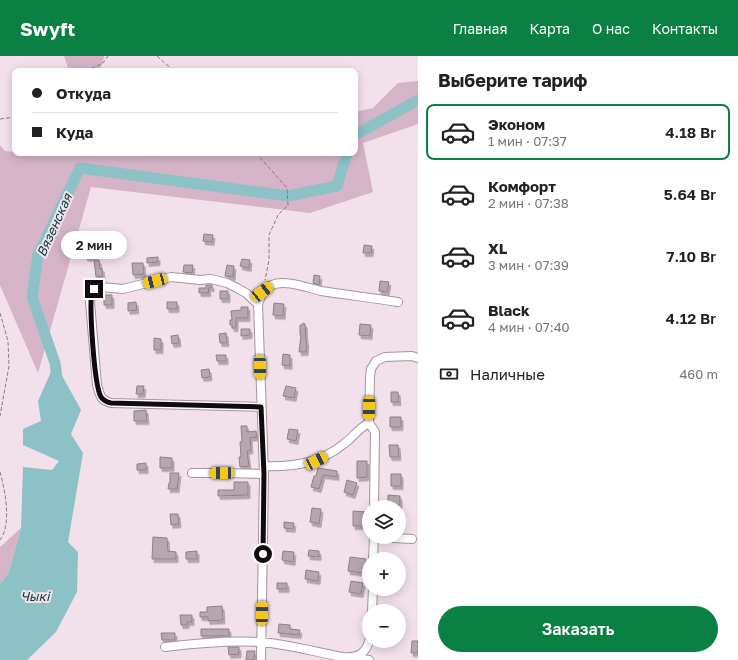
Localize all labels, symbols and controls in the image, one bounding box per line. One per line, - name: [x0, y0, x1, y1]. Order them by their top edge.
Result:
- text: Swyft: [20, 17, 75, 40]
- text: Главная: [453, 20, 507, 37]
- text: Карта: [529, 20, 570, 37]
- text: О нас: [592, 20, 630, 37]
- text: Контакты: [652, 20, 718, 37]
- text: Выберите тариф: [438, 69, 587, 91]
- text: Откуда: [56, 84, 111, 102]
- icon: car: [440, 114, 476, 150]
- text: Эконом: [488, 115, 545, 133]
- text: Куда: [56, 123, 93, 141]
- text: 4.18 Br: [665, 123, 716, 141]
- text: 1 мин · 07:37: [488, 133, 567, 149]
- icon: car: [440, 176, 476, 212]
- text: Комфорт: [488, 177, 556, 195]
- text: 5.64 Br: [664, 185, 716, 203]
- water label: Вязенская: [33, 189, 76, 259]
- text: 2 мин · 07:38: [488, 195, 569, 211]
- callout: 2 мин: [61, 231, 127, 259]
- text: 2 мин: [76, 237, 112, 253]
- icon: car: [440, 238, 476, 274]
- text: XL: [488, 239, 507, 257]
- text: 7.10 Br: [666, 247, 716, 265]
- text: 3 мин · 07:39: [488, 257, 569, 273]
- car: [142, 272, 168, 290]
- route end: [85, 280, 103, 298]
- car: [249, 280, 275, 304]
- icon: car: [440, 300, 476, 336]
- text: Black: [488, 301, 530, 319]
- text: 4.12 Br: [666, 309, 716, 327]
- text: 4 мин · 07:40: [488, 319, 570, 335]
- car: [254, 355, 266, 379]
- icon: cash: [438, 363, 460, 385]
- text: Наличные: [470, 365, 545, 383]
- text: 460 m: [679, 366, 718, 382]
- car: [363, 396, 375, 420]
- car: [303, 450, 329, 472]
- car: [210, 467, 234, 479]
- map controls: [362, 500, 406, 648]
- button: layers: [362, 500, 406, 544]
- route start: [254, 545, 272, 563]
- button: +: [362, 552, 406, 596]
- water label: Чыкі: [20, 588, 51, 604]
- car: [256, 601, 268, 625]
- button: −: [362, 604, 406, 648]
- button: Заказать: [438, 606, 718, 652]

